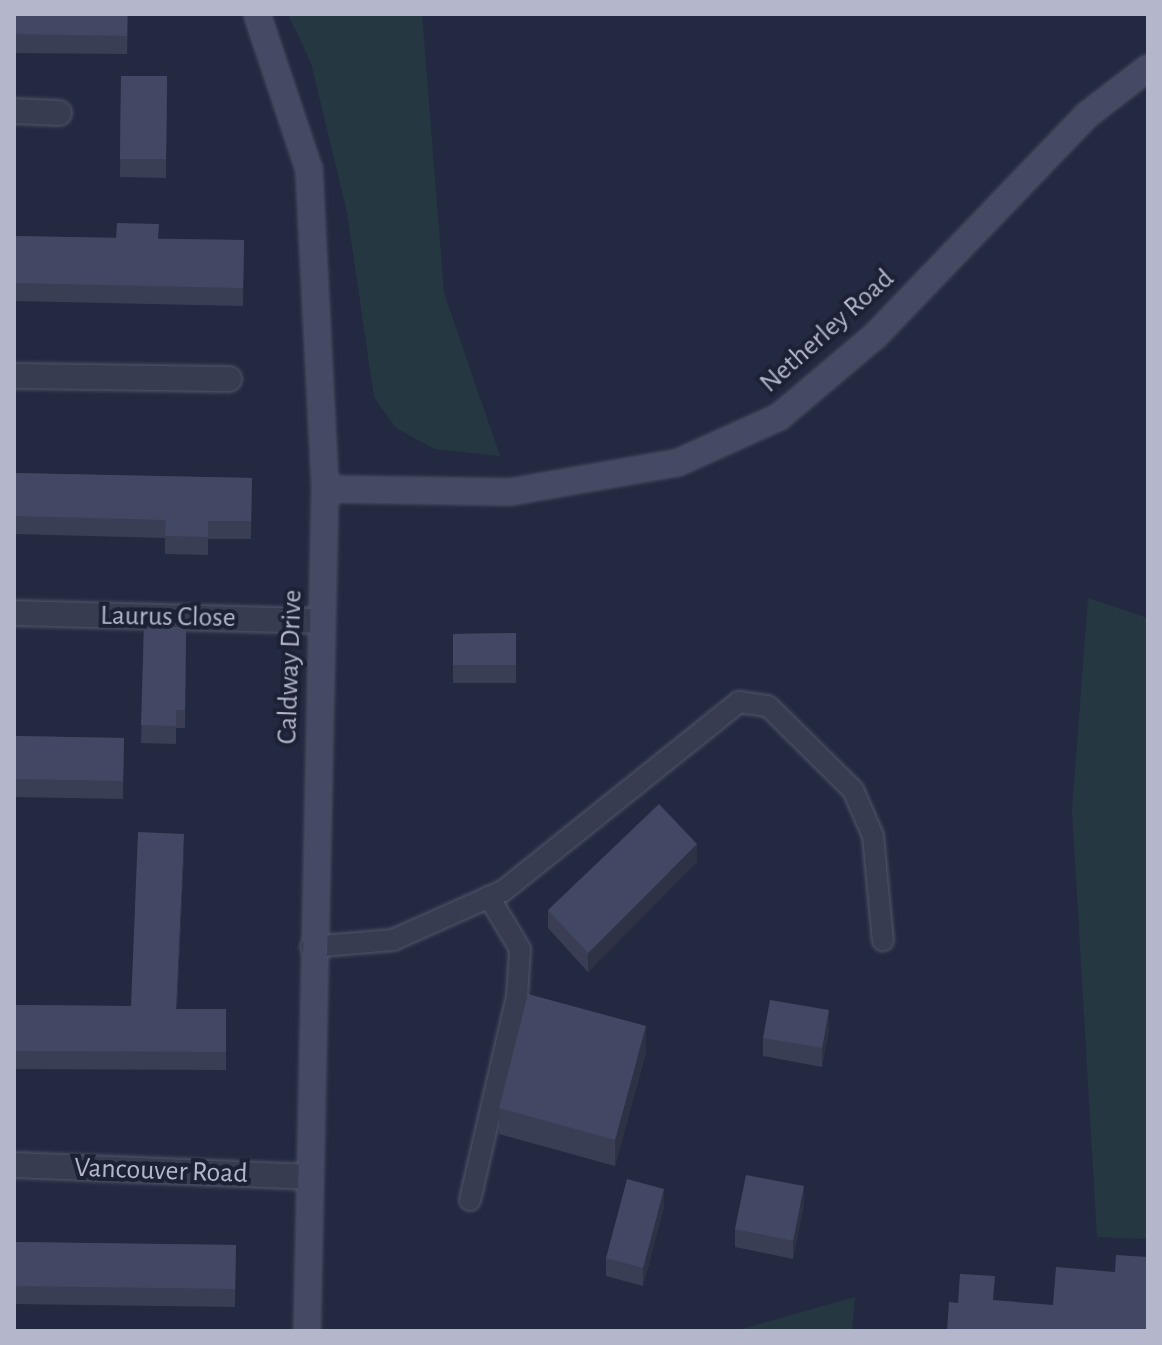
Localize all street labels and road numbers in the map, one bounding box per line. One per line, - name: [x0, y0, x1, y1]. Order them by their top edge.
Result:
- street label: Netherley Road: [753, 262, 901, 400]
- street label: Caldway Drive: [271, 589, 309, 745]
- street label: Laurus Close: [100, 599, 236, 635]
- street label: Vancouver Road: [74, 1151, 248, 1191]

